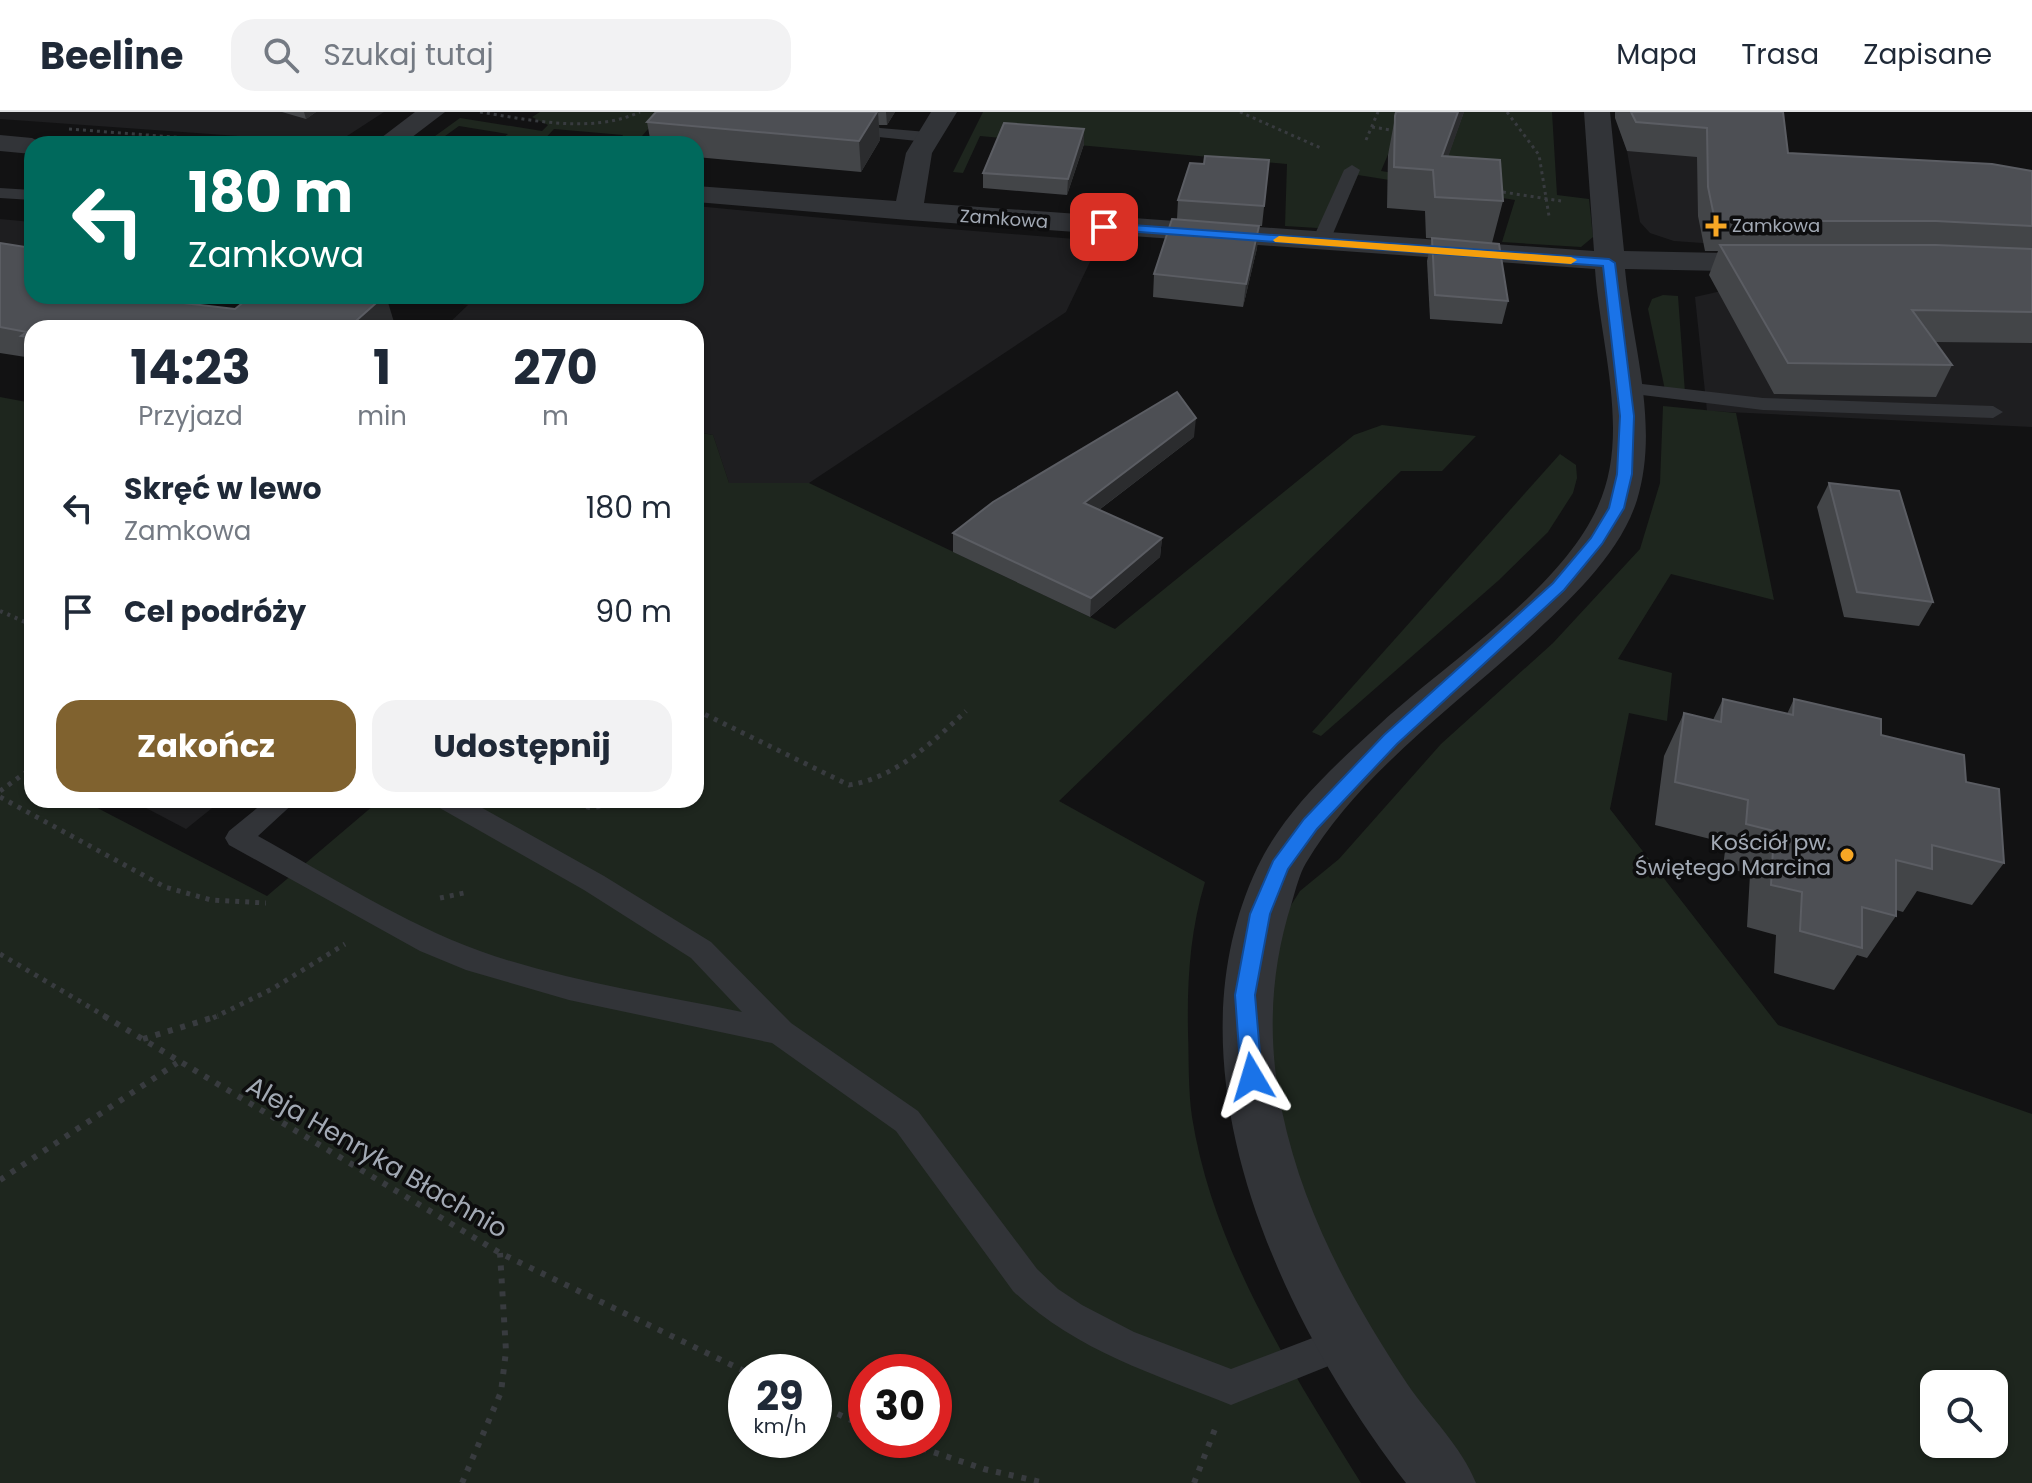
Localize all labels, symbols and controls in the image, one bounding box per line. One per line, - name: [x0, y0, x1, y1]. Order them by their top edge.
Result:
- search box: [231, 19, 791, 91]
- text: Beeline: [40, 29, 183, 82]
- icon: search: [259, 33, 303, 77]
- text: Szukaj tutaj: [323, 33, 494, 76]
- text: Mapa: [1616, 35, 1697, 74]
- text: Trasa: [1741, 35, 1819, 74]
- text: Zapisane: [1863, 35, 1992, 74]
- text: 180 m: [188, 153, 353, 232]
- icon: left: [56, 168, 160, 272]
- pin: [1070, 193, 1138, 261]
- street label: Zamkowa: [959, 203, 1049, 234]
- icon: arrive: [1082, 205, 1126, 249]
- place label: Zamkowa: [1732, 213, 1820, 238]
- marker: Zamkowa: [1707, 217, 1725, 235]
- text: Zamkowa: [188, 229, 364, 280]
- text: 14:23: [130, 334, 251, 401]
- text: 1: [373, 334, 391, 401]
- text: 270: [513, 334, 598, 401]
- text: Przyjazd: [138, 398, 243, 434]
- text: min: [357, 398, 407, 434]
- text: m: [542, 398, 569, 434]
- text: Skręć w lewo: [124, 467, 322, 510]
- icon: left: [56, 486, 100, 530]
- text: 180 m: [586, 486, 672, 529]
- text: Zamkowa: [124, 513, 251, 549]
- icon: arrive: [56, 590, 100, 634]
- text: Cel podróży: [124, 590, 306, 633]
- text: 90 m: [595, 590, 672, 633]
- button: Zakończ: [56, 700, 356, 792]
- button: Udostępnij: [372, 700, 672, 792]
- place label: Kościół pw. Świętego Marcina: [1635, 827, 1831, 883]
- marker: Kościół pw. Świętego Marcina: [1838, 846, 1856, 864]
- position arrow: [1210, 1035, 1294, 1119]
- street label: Aleja Henryka Błachnio: [240, 1067, 514, 1247]
- speed limit sign: 30: [848, 1354, 952, 1458]
- text: 29: [756, 1368, 804, 1424]
- map controls: [1920, 1370, 2008, 1458]
- button: search: [1920, 1370, 2008, 1458]
- text: km/h: [753, 1412, 807, 1440]

